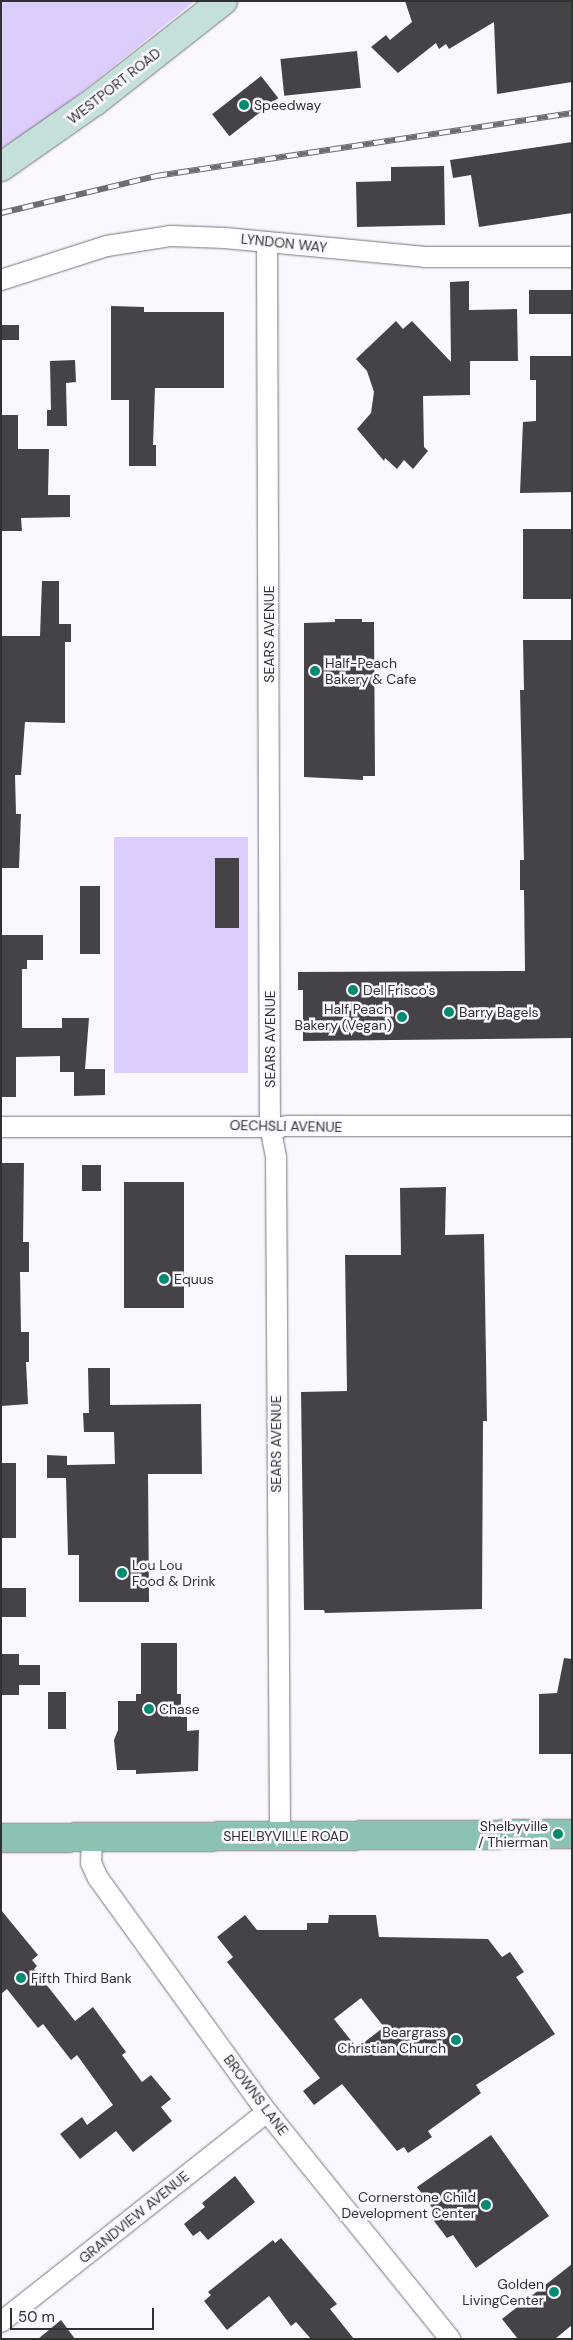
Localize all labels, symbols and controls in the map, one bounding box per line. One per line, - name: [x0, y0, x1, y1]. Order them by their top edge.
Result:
- street label: WESTPORT ROAD: [64, 44, 164, 128]
- place label: Speedway: [254, 97, 321, 113]
- marker: Speedway: [238, 99, 250, 111]
- street label: LYNDON WAY: [240, 230, 328, 256]
- street label: SEARS AVENUE: [261, 585, 277, 683]
- place label: Half-Peach Bakery & Cafe: [325, 655, 416, 688]
- marker: Half-Peach Bakery & Cafe: [309, 665, 321, 677]
- place label: Del Frisco's: [363, 982, 435, 998]
- marker: Del Frisco's: [347, 984, 359, 996]
- street label: SEARS AVENUE: [262, 990, 278, 1088]
- place label: Half Peach Bakery (Vegan): [294, 1001, 392, 1034]
- place label: Barry Bagels: [459, 1004, 539, 1020]
- marker: Barry Bagels: [443, 1006, 455, 1018]
- marker: Half Peach Bakery (Vegan): [396, 1011, 408, 1023]
- street label: OECHSLI AVENUE: [229, 1117, 343, 1135]
- place label: Equus: [174, 1271, 214, 1287]
- marker: Equus: [158, 1273, 170, 1285]
- street label: SEARS AVENUE: [268, 1395, 284, 1493]
- place label: Lou Lou Food & Drink: [132, 1557, 216, 1590]
- marker: Lou Lou Food & Drink: [116, 1567, 128, 1579]
- place label: Chase: [159, 1701, 200, 1717]
- marker: Chase: [143, 1703, 155, 1715]
- place label: Shelbyville / Thierman: [478, 1818, 548, 1850]
- street label: SHELBYVILLE ROAD: [223, 1828, 349, 1844]
- marker: Shelbyville / Thierman: [552, 1828, 564, 1840]
- place label: Fifth Third Bank: [31, 1970, 132, 1986]
- marker: Fifth Third Bank: [15, 1972, 27, 1984]
- place label: Beargrass Christian Church: [337, 2024, 446, 2056]
- marker: Beargrass Christian Church: [450, 2034, 462, 2046]
- street label: BROWNS LANE: [220, 2051, 292, 2139]
- street label: GRANDVIEW AVENUE: [75, 2167, 193, 2267]
- place label: Cornerstone Child Development Center: [341, 2189, 476, 2222]
- marker: Cornerstone Child Development Center: [480, 2199, 492, 2211]
- place label: Golden LivingCenter: [462, 2276, 544, 2308]
- marker: Golden LivingCenter: [548, 2286, 560, 2298]
- scale bar: [12, 2298, 156, 2330]
- text: 50 m: [18, 2307, 55, 2327]

